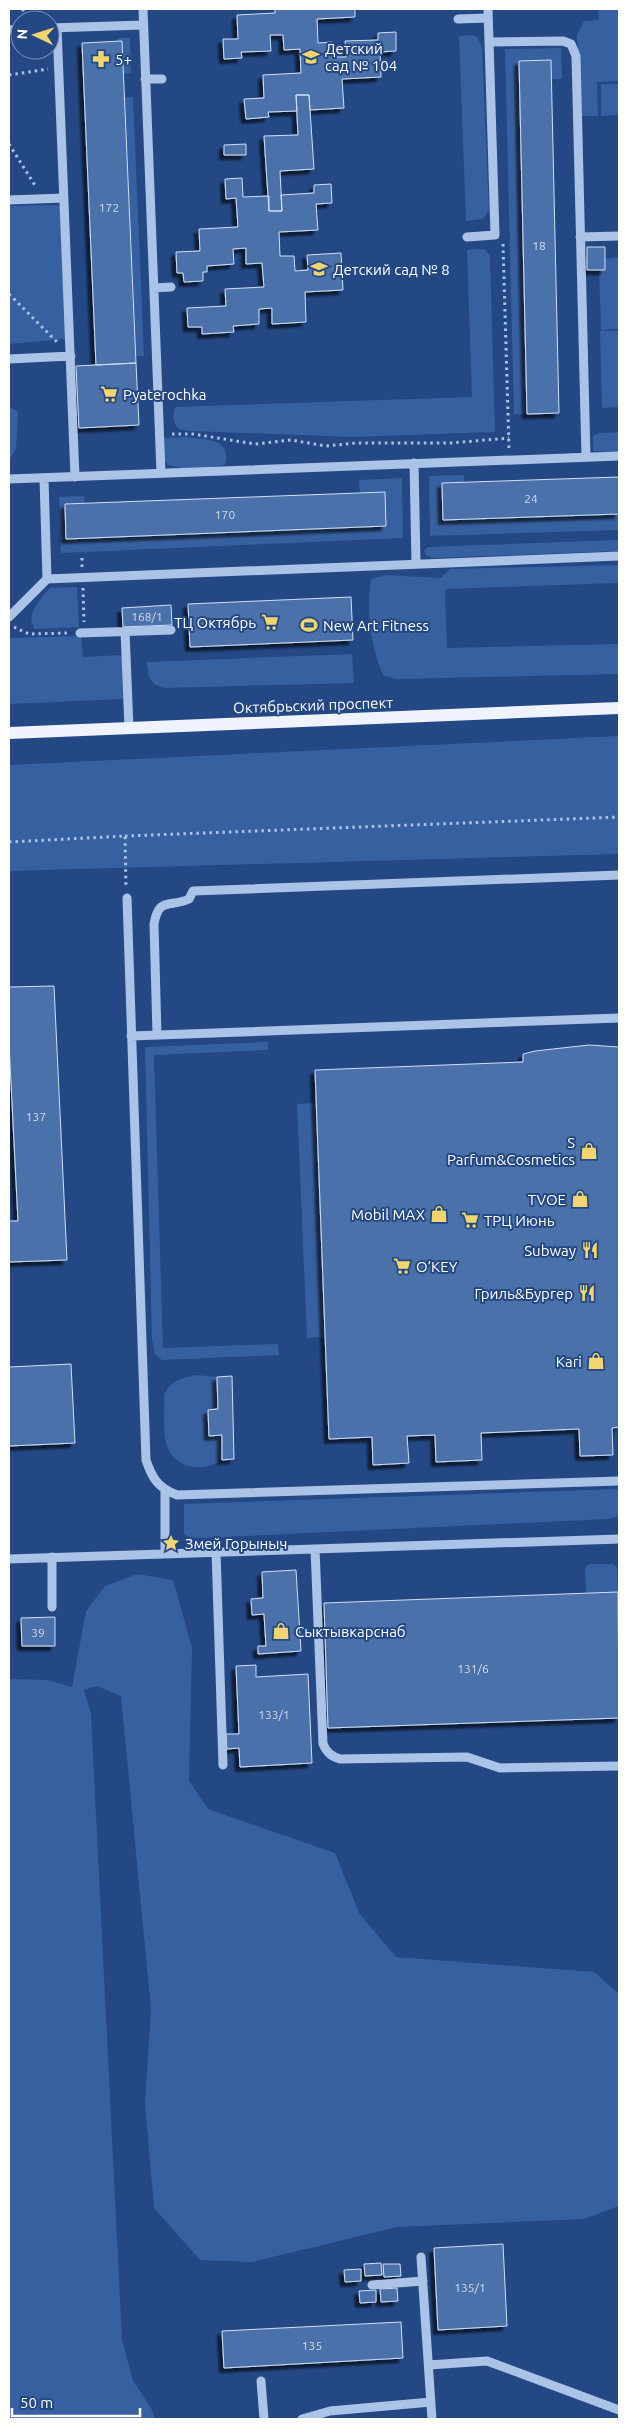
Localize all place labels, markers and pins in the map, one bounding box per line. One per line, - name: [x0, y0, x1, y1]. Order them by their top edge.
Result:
- place label: Детский сад № 104: [325, 40, 397, 74]
- school or university icon: Детский сад № 104: [301, 47, 321, 67]
- pharmacy icon: 5+: [91, 49, 111, 69]
- place label: 5+: [115, 51, 132, 68]
- school or university icon: Детский сад № 8: [309, 259, 329, 279]
- place label: Детский сад № 8: [333, 261, 450, 278]
- supermarket icon: Pyaterochka: [99, 384, 119, 404]
- place label: Pyaterochka: [123, 386, 206, 403]
- supermarket icon: ТЦ Октябрь: [260, 612, 280, 632]
- place label: ТЦ Октябрь: [174, 614, 256, 631]
- sports icon: New Art Fitness: [299, 615, 319, 635]
- place label: New Art Fitness: [323, 617, 429, 634]
- place label: S Parfum&Cosmetics: [447, 1134, 575, 1168]
- shop icon: S Parfum&Cosmetics: [579, 1141, 599, 1161]
- shop icon: TVOE: [570, 1189, 590, 1209]
- place label: TVOE: [528, 1191, 566, 1208]
- shop icon: Mobil MAX: [429, 1204, 449, 1224]
- place label: Mobil MAX: [351, 1206, 425, 1223]
- supermarket icon: ТРЦ Июнь: [460, 1210, 480, 1230]
- place label: ТРЦ Июнь: [484, 1212, 555, 1229]
- restaurant icon: Subway: [580, 1240, 600, 1260]
- place label: Subway: [524, 1242, 576, 1259]
- supermarket icon: O’KEY: [392, 1256, 412, 1276]
- place label: O’KEY: [416, 1258, 458, 1275]
- restaurant icon: Гриль&Бургер: [577, 1283, 597, 1303]
- place label: Гриль&Бургер: [474, 1285, 573, 1302]
- shop icon: Kari: [586, 1351, 606, 1371]
- place label: Kari: [556, 1353, 582, 1370]
- place icon: Змей Горыныч: [161, 1533, 181, 1553]
- place label: Змей Горыныч: [185, 1535, 287, 1552]
- shop icon: Сыктывкарснаб: [271, 1621, 291, 1641]
- place label: Сыктывкарснаб: [295, 1623, 406, 1640]

